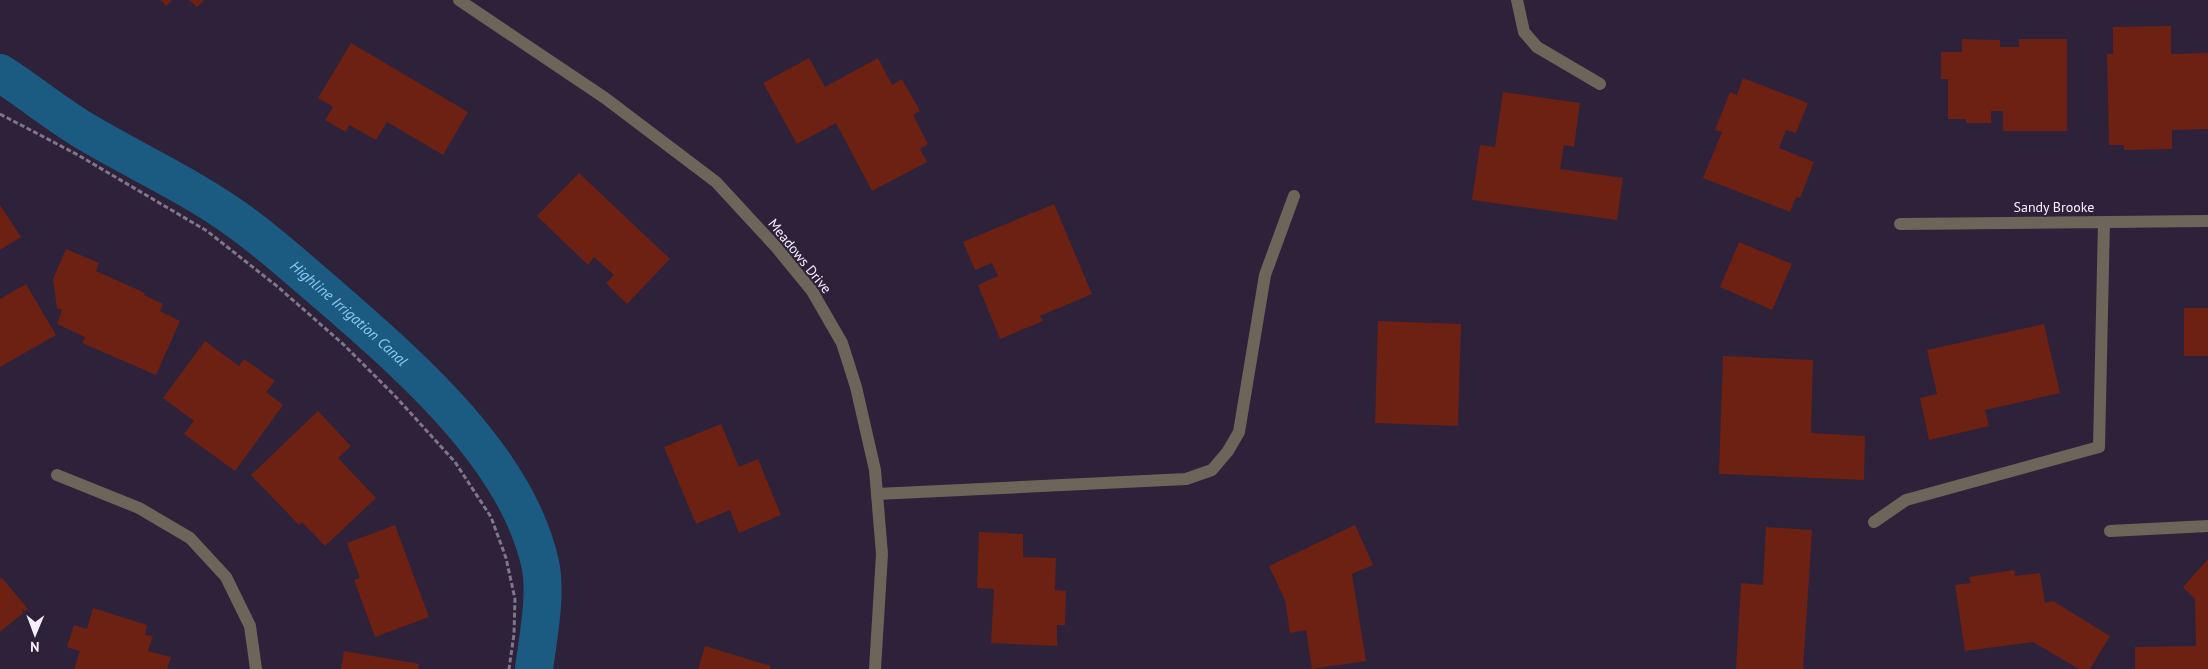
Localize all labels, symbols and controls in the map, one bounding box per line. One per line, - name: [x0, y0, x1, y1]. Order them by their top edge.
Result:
- street label: Sandy Brooke: [2014, 198, 2094, 216]
- street label: Meadows Drive: [764, 215, 836, 297]
- water label: Highline Irrigation Canal: [286, 256, 412, 370]
- north arrow: [10, 609, 60, 659]
- text: N: [30, 638, 40, 656]

